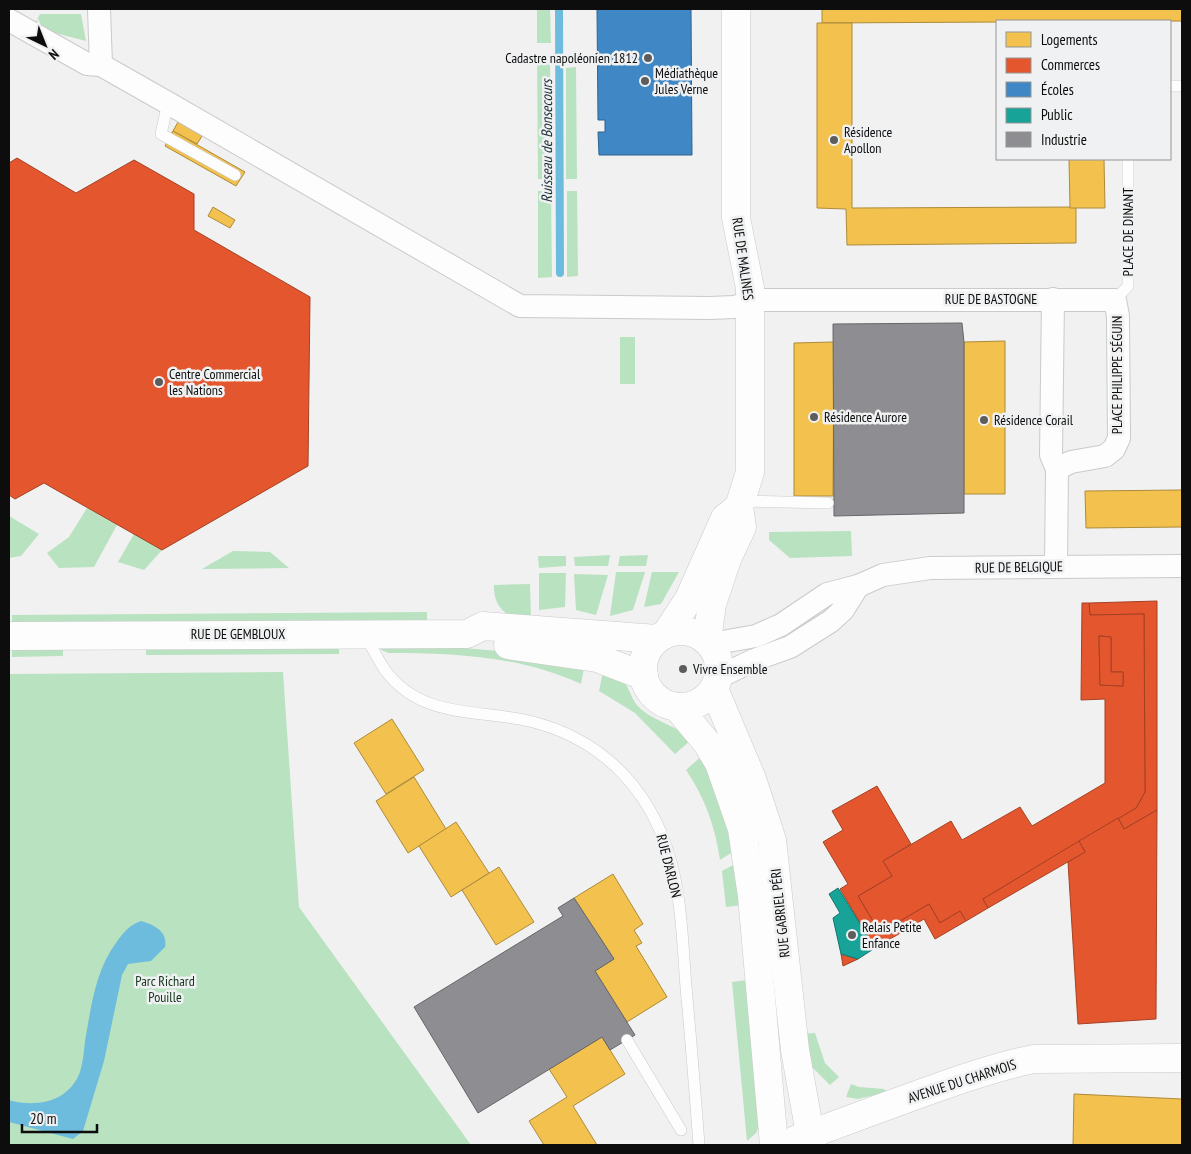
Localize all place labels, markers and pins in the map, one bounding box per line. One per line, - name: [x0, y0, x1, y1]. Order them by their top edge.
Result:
- place label: Cadastre napoléonien 1812: [505, 49, 638, 67]
- marker: Cadastre napoléonien 1812: [642, 52, 654, 64]
- place label: Médiathèque Jules Verne: [654, 64, 718, 98]
- marker: Médiathèque Jules Verne: [639, 75, 651, 87]
- place label: Résidence Apollon: [844, 123, 892, 157]
- marker: Résidence Apollon: [828, 134, 840, 146]
- place label: Centre Commercial les Nations: [169, 365, 261, 399]
- marker: Centre Commercial les Nations: [153, 376, 165, 388]
- place label: Résidence Aurore: [824, 408, 907, 426]
- marker: Résidence Aurore: [808, 411, 820, 423]
- place label: Résidence Corail: [994, 411, 1074, 429]
- marker: Résidence Corail: [978, 414, 990, 426]
- place label: Vivre Ensemble: [692, 660, 768, 678]
- marker: Vivre Ensemble: [677, 663, 689, 675]
- place label: Relais Petite Enfance: [862, 918, 922, 952]
- marker: Relais Petite Enfance: [846, 929, 858, 941]

